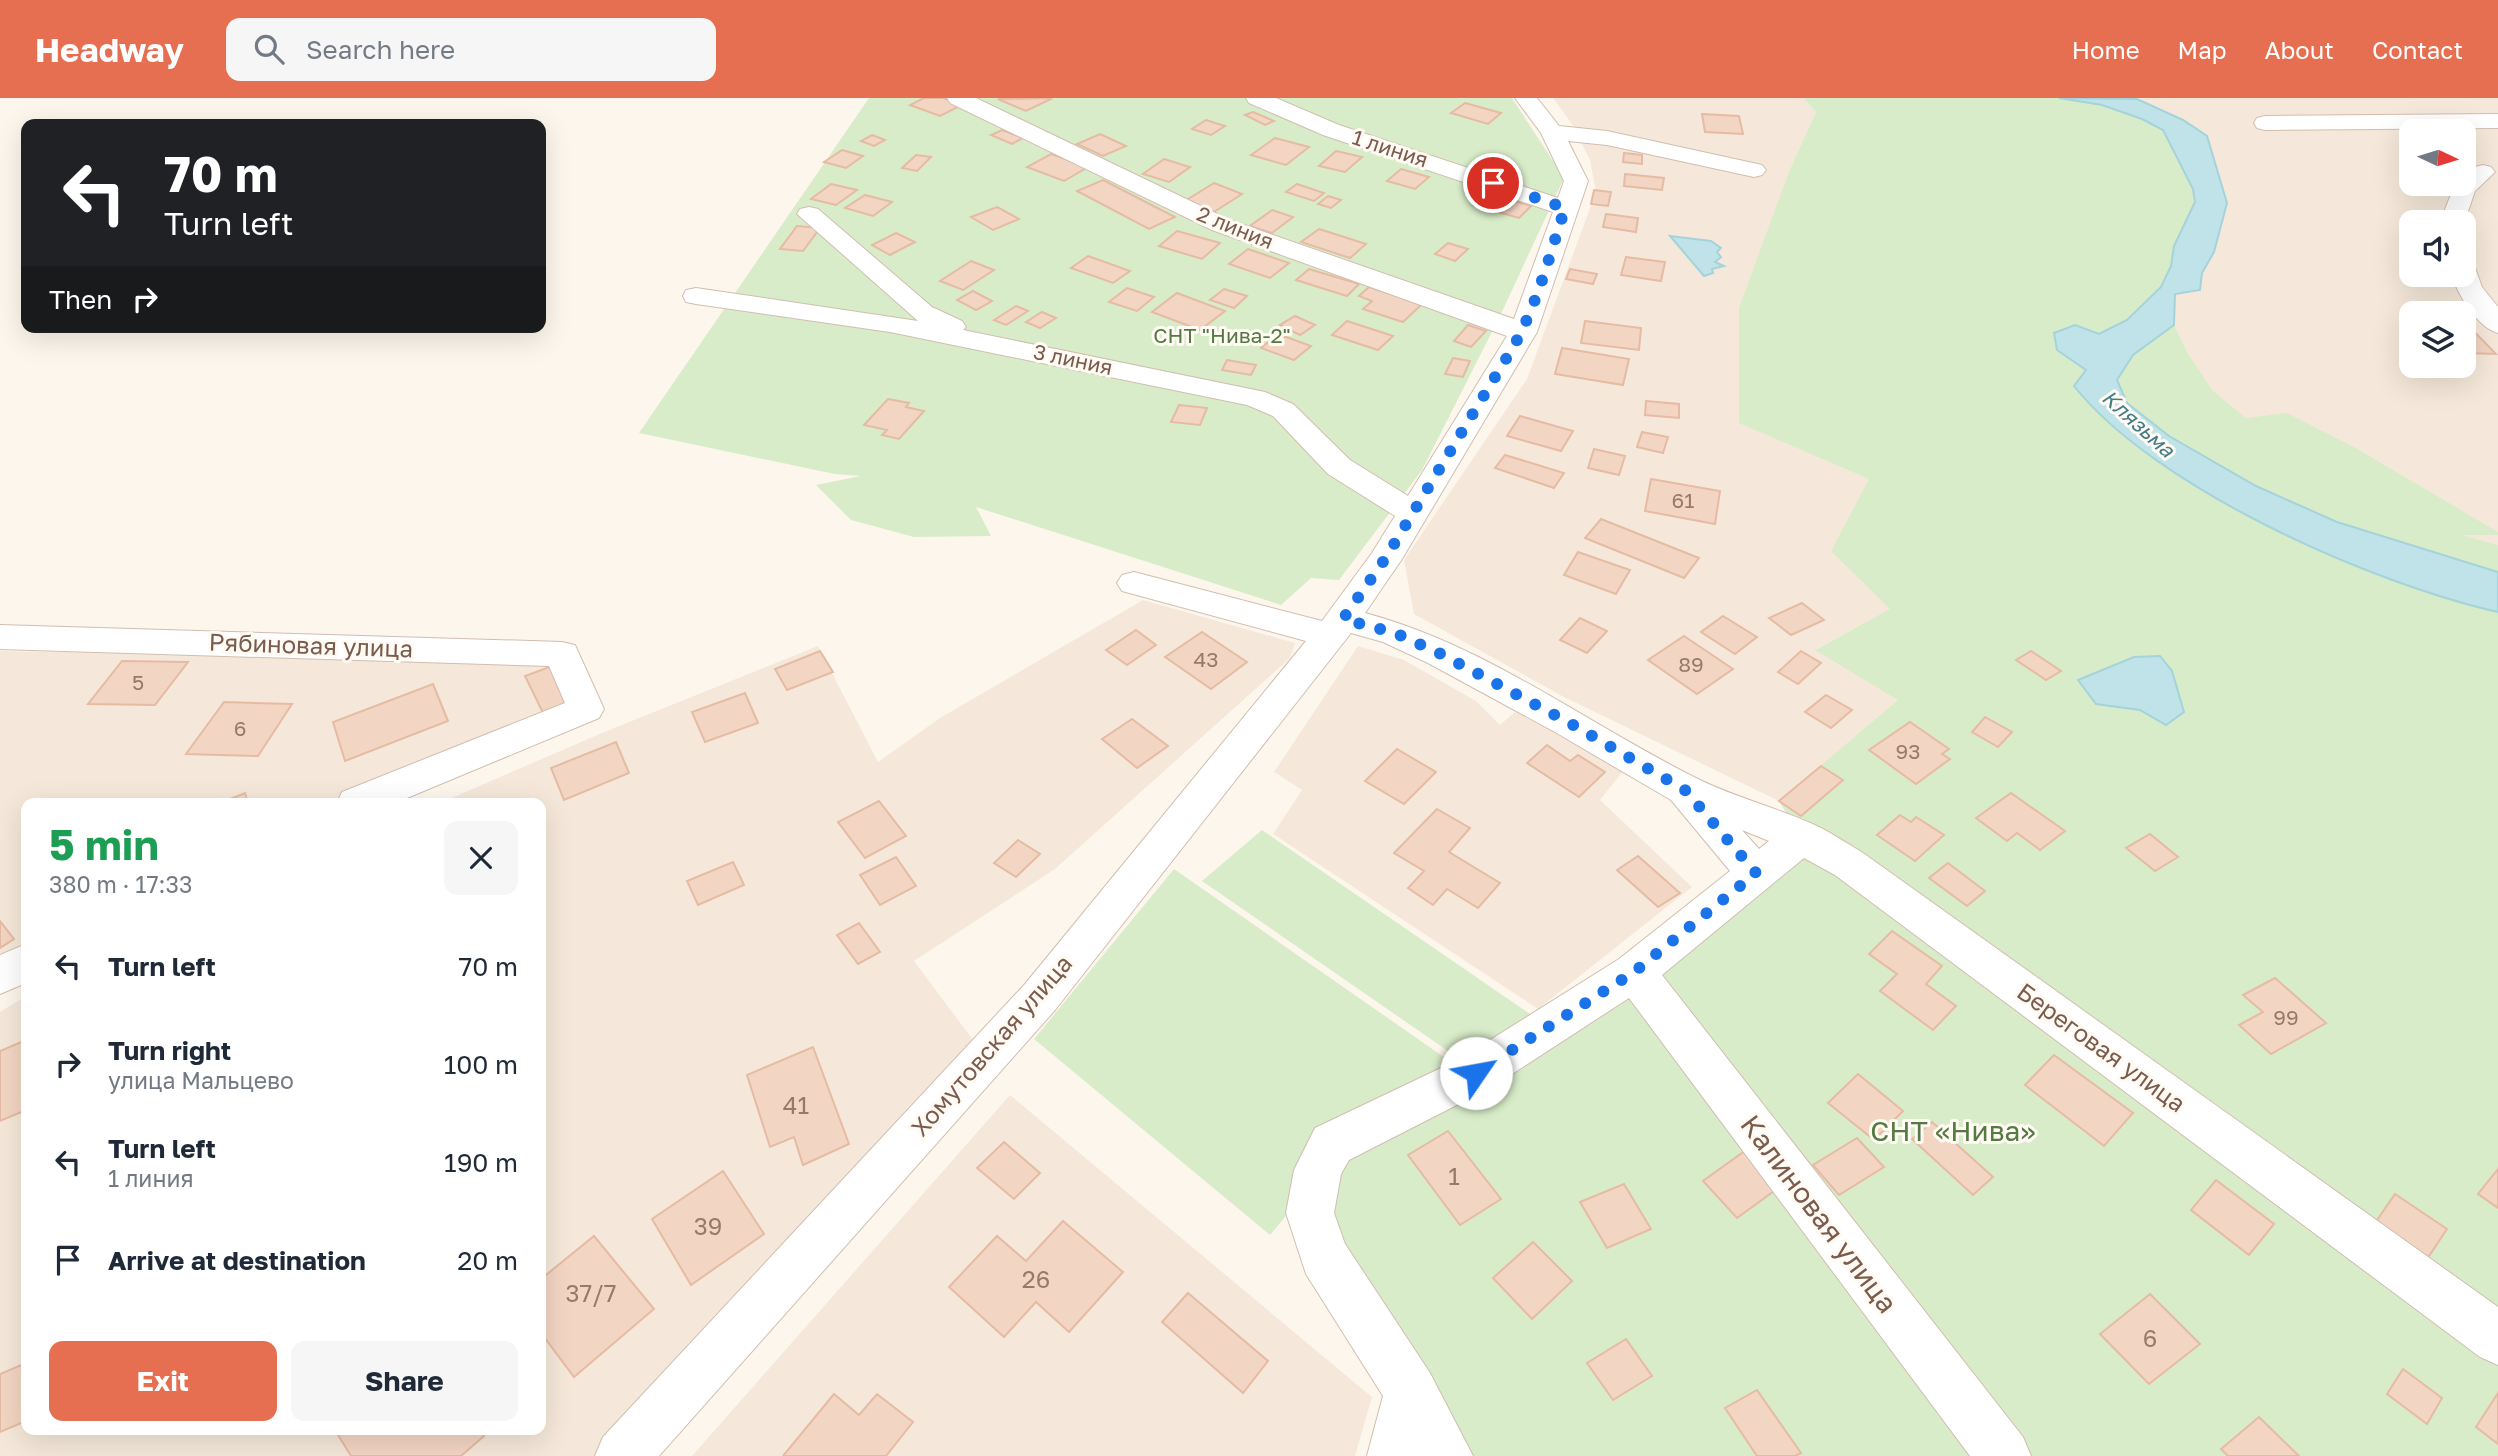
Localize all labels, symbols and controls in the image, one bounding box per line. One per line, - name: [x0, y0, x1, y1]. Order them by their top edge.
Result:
- search box: [226, 18, 716, 81]
- text: Headway: [35, 30, 184, 69]
- icon: search: [250, 30, 288, 68]
- text: Search here: [306, 34, 455, 65]
- text: Home: [2072, 35, 2140, 64]
- text: Map: [2178, 35, 2227, 64]
- text: About: [2265, 35, 2334, 64]
- text: Contact: [2372, 35, 2463, 64]
- north arrow: [2399, 119, 2476, 196]
- map controls: [2399, 119, 2476, 378]
- street label: 1 линия: [1349, 124, 1431, 172]
- text: 70 m: [164, 144, 278, 203]
- icon: left: [49, 147, 140, 238]
- pin: [1463, 153, 1523, 213]
- icon: arrive: [1474, 164, 1512, 202]
- street label: 2 линия: [1193, 200, 1277, 254]
- text: Turn left: [164, 204, 293, 242]
- button: sound: [2399, 210, 2476, 287]
- icon: right: [126, 280, 164, 318]
- text: Then: [49, 284, 112, 315]
- button: layers: [2399, 301, 2476, 378]
- park label: СНТ "Нива-2": [1153, 322, 1291, 348]
- street label: 3 линия: [1031, 338, 1115, 380]
- water label: Клязьма: [2097, 384, 2181, 463]
- house number: 61: [1672, 487, 1694, 513]
- street label: Рябиновая улица: [208, 626, 414, 663]
- house number: 43: [1193, 646, 1219, 672]
- house number: 89: [1678, 651, 1704, 677]
- house number: 5: [132, 669, 144, 695]
- house number: 6: [234, 715, 246, 741]
- house number: 93: [1896, 738, 1921, 764]
- text: 5 min: [49, 819, 159, 869]
- button: close: [444, 821, 518, 895]
- text: 380 m · 17:33: [49, 870, 192, 898]
- icon: left: [49, 947, 87, 985]
- street label: Хомутовская улица: [904, 948, 1077, 1142]
- text: Turn left: [108, 951, 216, 982]
- text: 70 m: [459, 951, 518, 982]
- street label: Береговая улица: [2012, 976, 2192, 1118]
- house number: 99: [2273, 1004, 2299, 1030]
- text: Turn right: [108, 1035, 231, 1066]
- position arrow: [1439, 1036, 1513, 1110]
- icon: right: [49, 1045, 87, 1083]
- text: 100 m: [444, 1049, 518, 1080]
- text: улица Мальцево: [108, 1066, 294, 1094]
- house number: 41: [783, 1090, 809, 1119]
- street label: Калиновая улица: [1734, 1108, 1905, 1319]
- park label: СНТ «Нива»: [1870, 1114, 2036, 1147]
- text: Turn left: [108, 1133, 216, 1164]
- icon: left: [49, 1143, 87, 1181]
- text: 190 m: [444, 1147, 518, 1178]
- house number: 1: [1448, 1161, 1460, 1190]
- text: 1 линия: [108, 1164, 194, 1192]
- house number: 39: [694, 1211, 722, 1240]
- icon: arrive: [49, 1241, 87, 1279]
- text: Arrive at destination: [108, 1245, 366, 1276]
- text: 20 m: [457, 1245, 518, 1276]
- house number: 26: [1022, 1264, 1050, 1293]
- house number: 37/7: [566, 1278, 617, 1307]
- house number: 6: [2143, 1323, 2157, 1352]
- button: Exit: [49, 1341, 277, 1421]
- button: Share: [291, 1341, 518, 1421]

